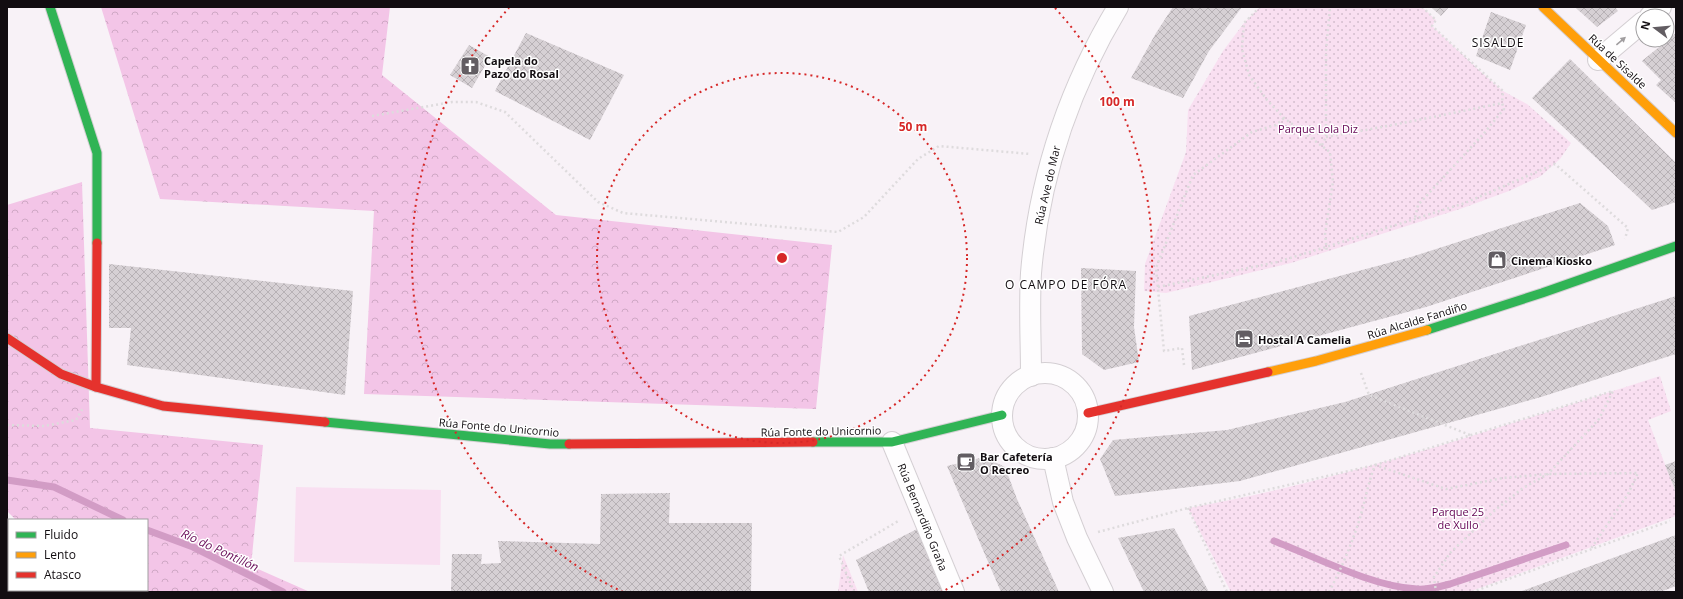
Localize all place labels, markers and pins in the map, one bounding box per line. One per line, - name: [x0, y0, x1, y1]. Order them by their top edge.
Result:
- place label: Capela do Pazo do Rosal: [484, 53, 559, 81]
- church icon: Capela do Pazo do Rosal: [459, 55, 481, 77]
- shop icon: Cinema Kiosko: [1486, 249, 1508, 271]
- centre of rings: [775, 251, 789, 265]
- place label: Cinema Kiosko: [1511, 253, 1592, 268]
- hotel icon: Hostal A Camelia: [1233, 328, 1255, 350]
- place label: Hostal A Camelia: [1258, 332, 1351, 347]
- place label: Bar Cafetería O Recreo: [980, 449, 1053, 477]
- cafe icon: Bar Cafetería O Recreo: [955, 451, 977, 473]

